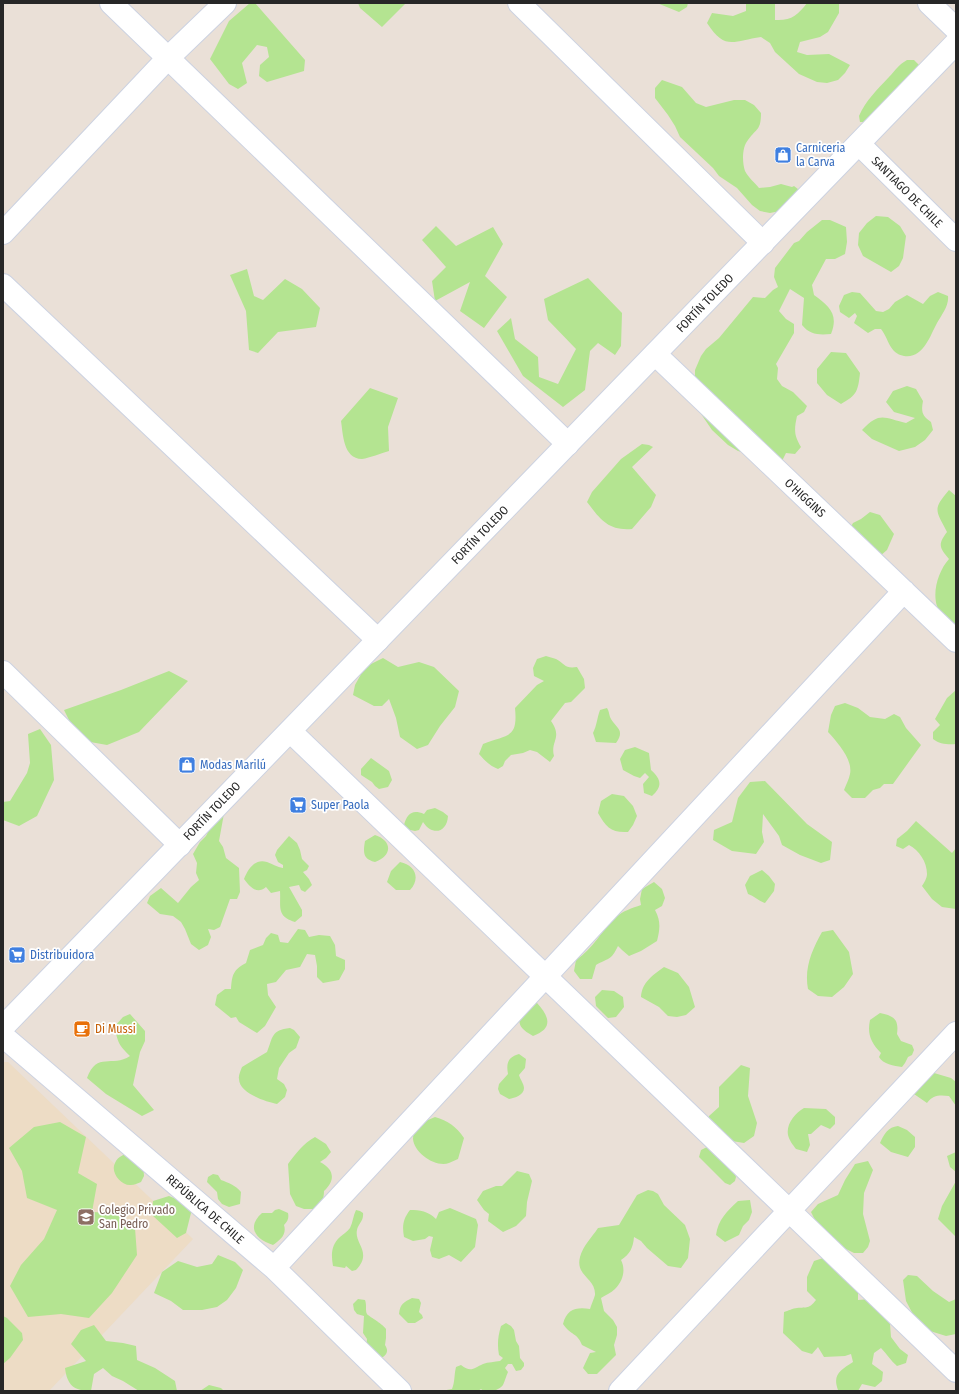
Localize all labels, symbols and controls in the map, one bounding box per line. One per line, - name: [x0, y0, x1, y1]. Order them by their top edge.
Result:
- place label: Carniceria la Carva: [796, 141, 845, 169]
- shop icon: Carniceria la Carva: [773, 145, 793, 165]
- street label: SANTIAGO DE CHILE: [869, 154, 946, 231]
- street label: FORTÍN TOLEDO: [673, 270, 736, 335]
- street label: O'HIGGINS: [782, 476, 828, 520]
- street label: FORTÍN TOLEDO: [448, 502, 511, 567]
- shop icon: Modas Marilú: [177, 755, 197, 775]
- place label: Modas Marilú: [200, 758, 266, 772]
- street label: FORTÍN TOLEDO: [180, 778, 243, 843]
- supermarket icon: Super Paola: [288, 795, 308, 815]
- place label: Super Paola: [311, 798, 370, 812]
- supermarket icon: Distribuidora: [7, 945, 27, 965]
- place label: Distribuidora: [30, 948, 95, 962]
- cafe icon: Di Mussi: [72, 1019, 92, 1039]
- place label: Di Mussi: [95, 1022, 136, 1036]
- street label: REPÚBLICA DE CHILE: [163, 1171, 248, 1247]
- place label: Colegio Privado San Pedro: [99, 1203, 175, 1231]
- school or university icon: Colegio Privado San Pedro: [76, 1207, 96, 1227]

